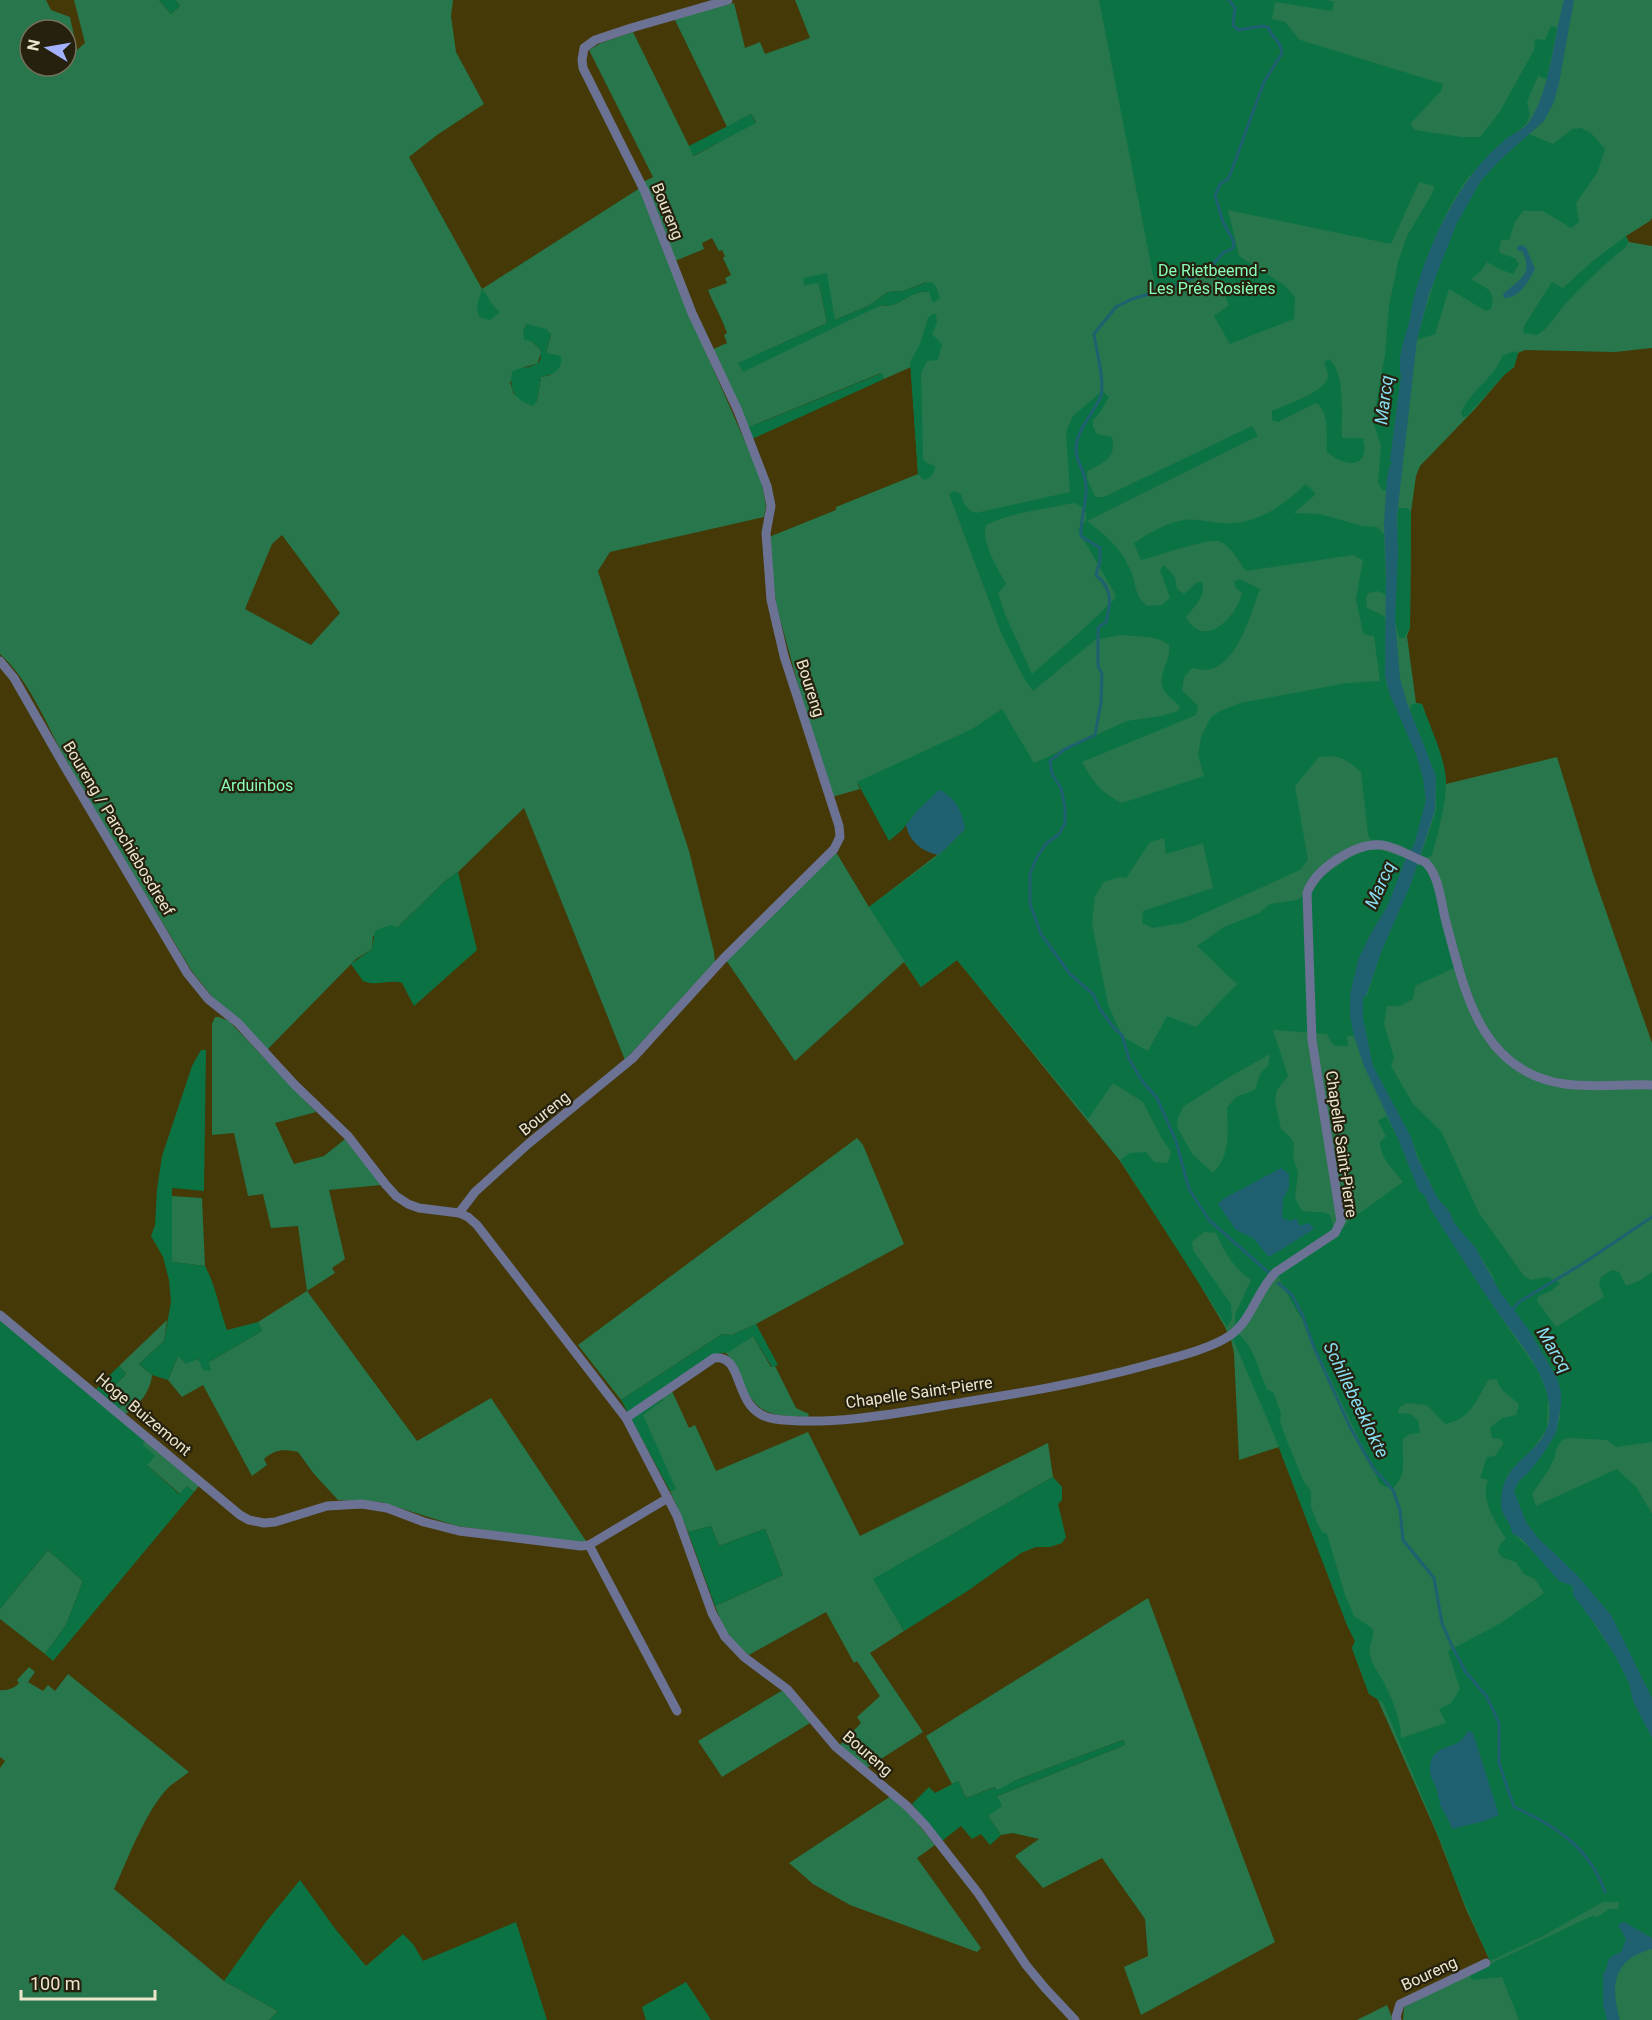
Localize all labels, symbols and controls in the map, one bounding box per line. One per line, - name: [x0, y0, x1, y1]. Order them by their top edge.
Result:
- north arrow: [18, 18, 78, 78]
- text: N: [23, 38, 44, 53]
- street label: Boureng: [648, 180, 687, 242]
- park label: De Rietbeemd - Les Prés Rosières: [1148, 261, 1276, 298]
- water label: Marcq: [1370, 374, 1397, 426]
- street label: Boureng: [792, 657, 829, 719]
- street label: Boureng / Parochiebosdreef: [59, 738, 178, 919]
- park label: Arduinbos: [221, 776, 293, 795]
- water label: Marcq: [1360, 858, 1399, 912]
- street label: Chapelle Saint-Pierre: [1322, 1070, 1361, 1219]
- street label: Boureng: [515, 1087, 573, 1139]
- water label: Marcq: [1533, 1323, 1576, 1376]
- water label: Schillebeeklokte: [1319, 1338, 1394, 1461]
- street label: Hoge Buizemont: [92, 1369, 195, 1460]
- street label: Chapelle Saint-Pierre: [845, 1373, 994, 1412]
- street label: Boureng: [839, 1727, 896, 1780]
- street label: Boureng: [1398, 1952, 1460, 1995]
- scale bar: [21, 1963, 154, 2001]
- text: 100 m: [30, 1973, 81, 1994]

